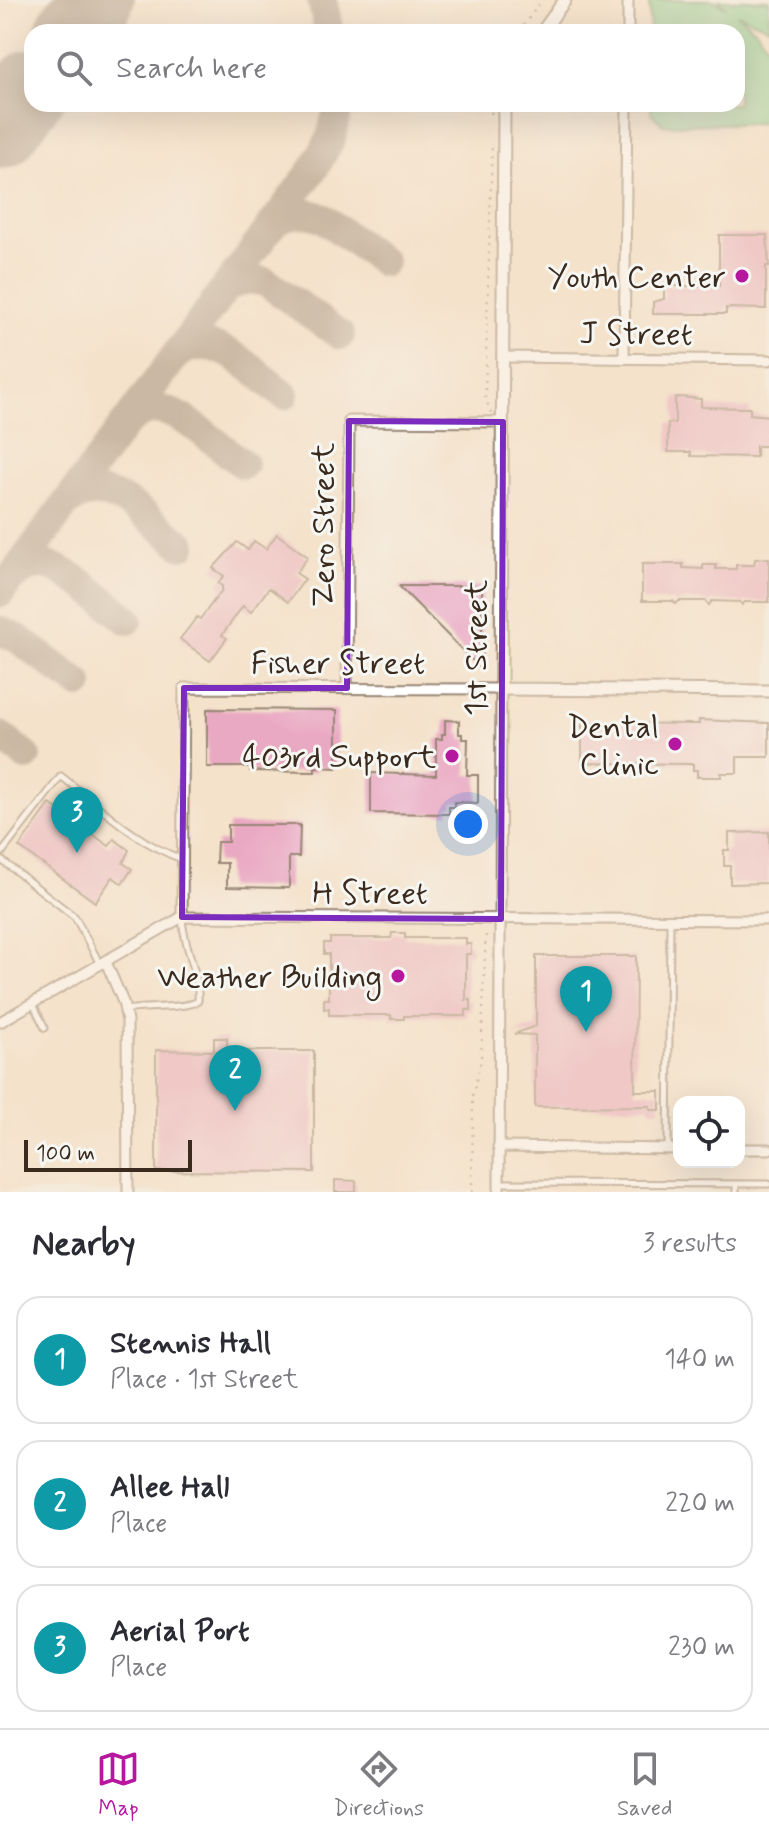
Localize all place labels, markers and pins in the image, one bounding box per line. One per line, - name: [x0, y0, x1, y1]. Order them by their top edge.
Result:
- place label: Youth Center: [548, 257, 726, 299]
- marker: Youth Center: [733, 267, 751, 285]
- place label: Dental Clinic: [567, 707, 659, 786]
- marker: Dental Clinic: [666, 735, 684, 753]
- place label: 403rd Support: [242, 737, 436, 779]
- marker: 403rd Support: [443, 747, 461, 765]
- pin: 3: [51, 787, 103, 853]
- place label: Weather Building: [157, 957, 382, 1001]
- pin: 1: [560, 966, 612, 1032]
- marker: Weather Building: [389, 967, 407, 985]
- pin: 2: [209, 1045, 261, 1111]

